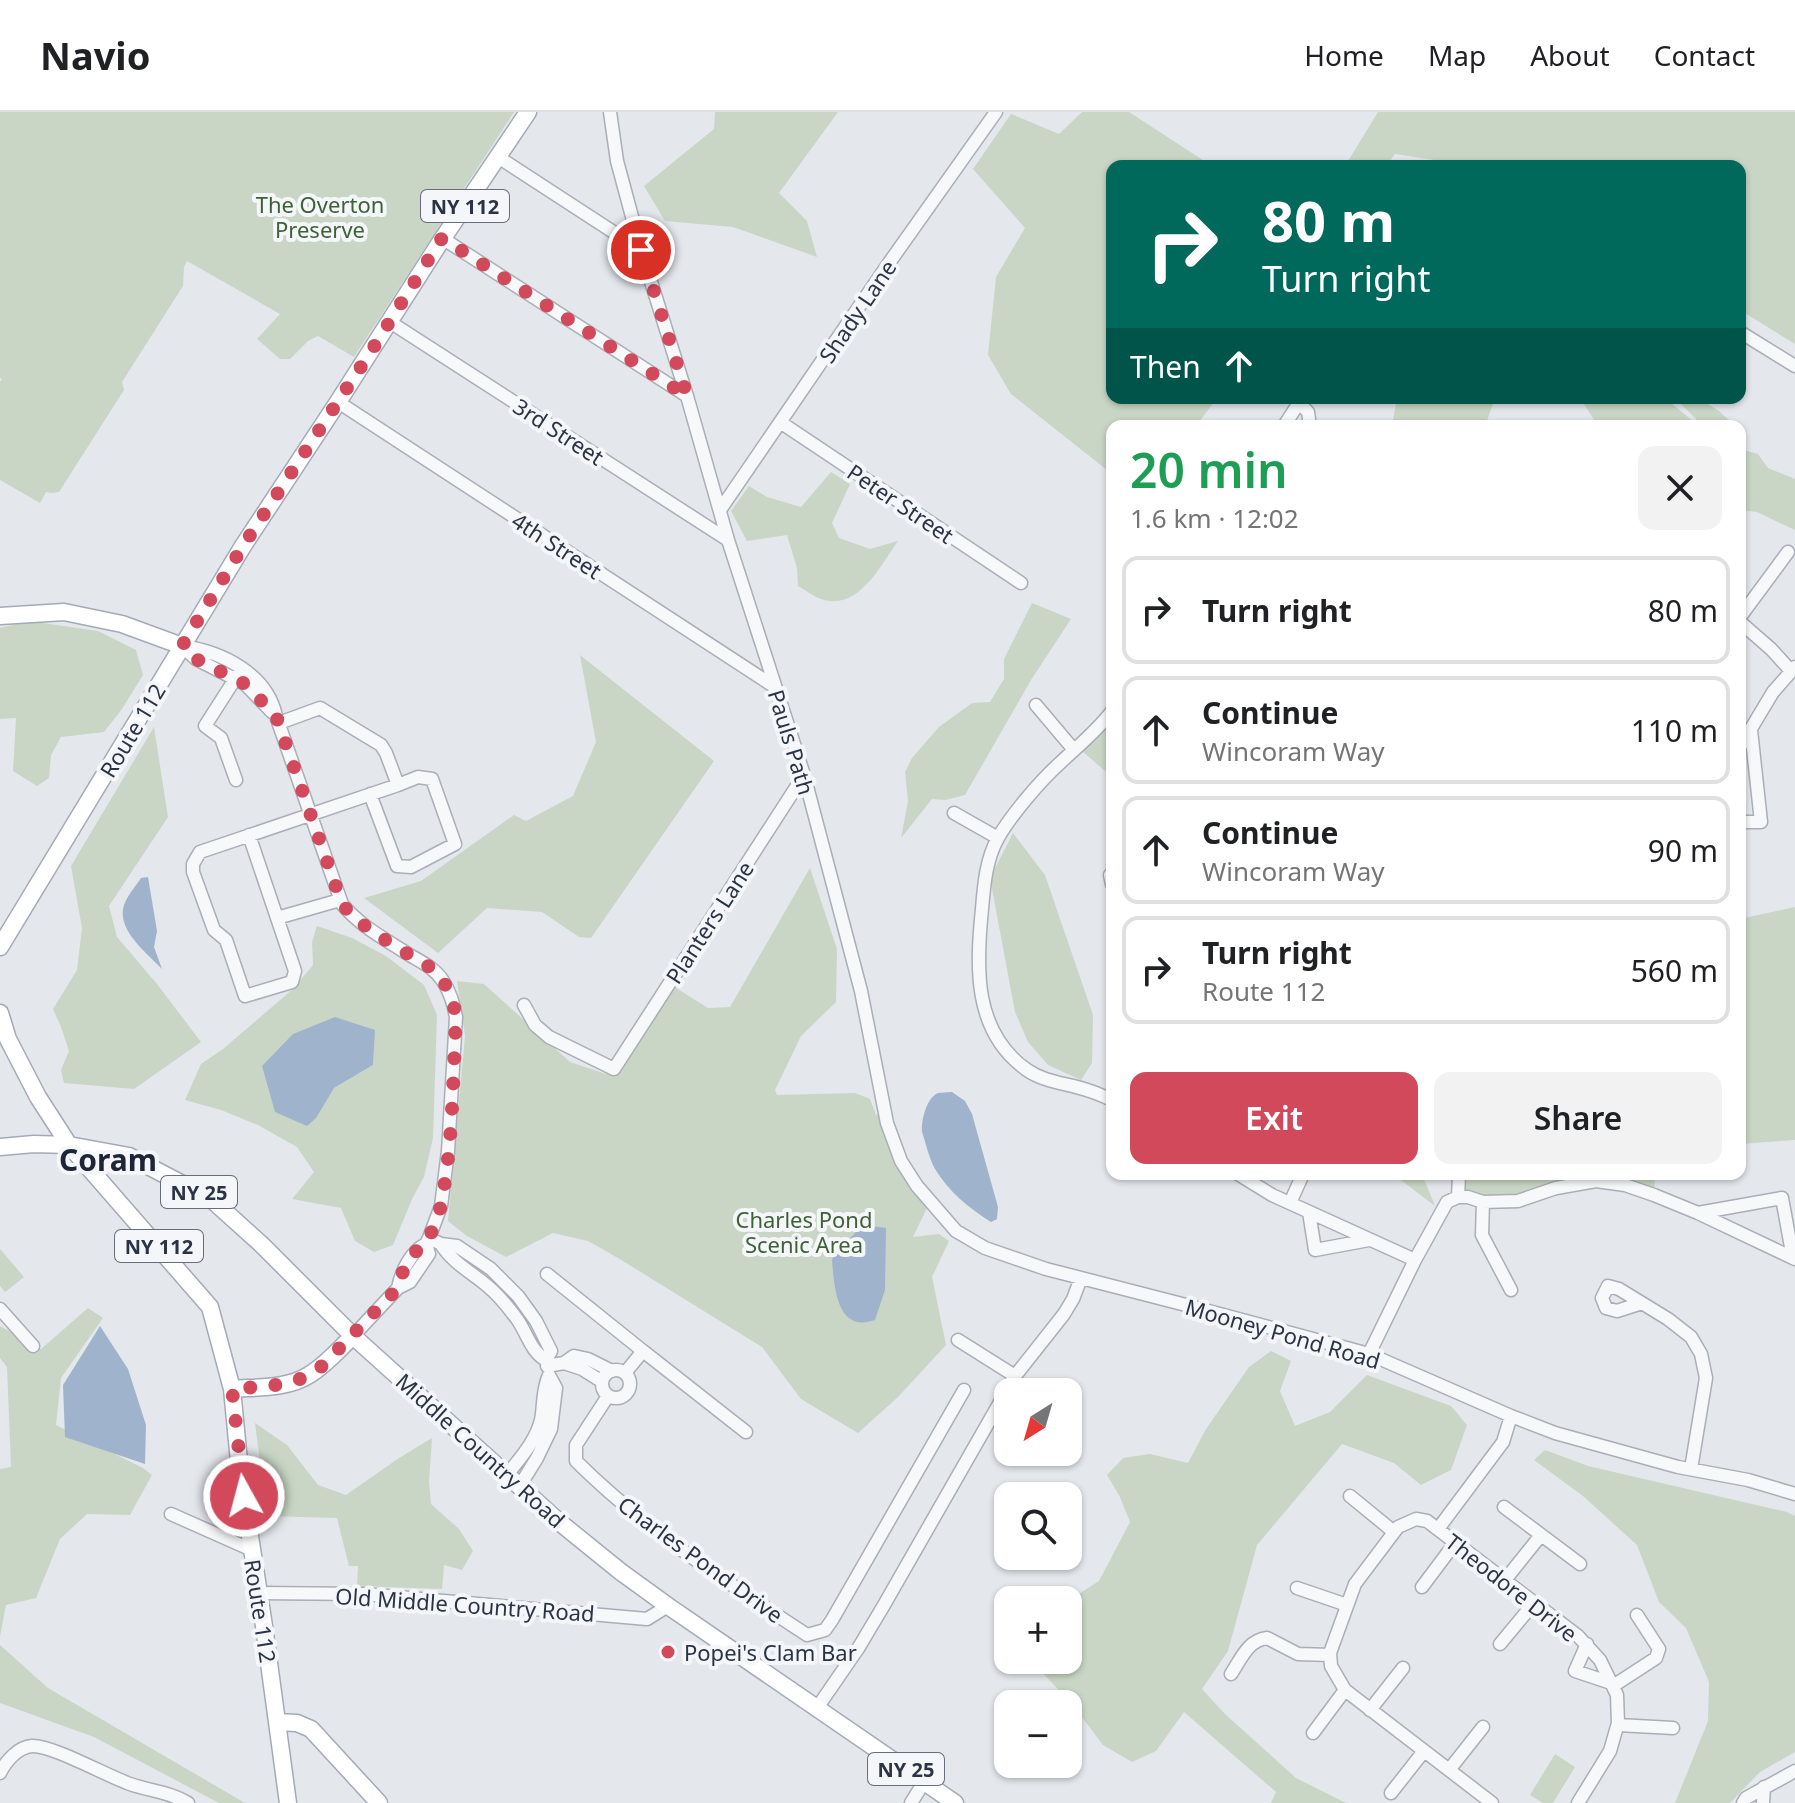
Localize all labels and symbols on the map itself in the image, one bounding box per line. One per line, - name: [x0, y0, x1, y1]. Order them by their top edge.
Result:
- park label: The Overton Preserve: [256, 189, 384, 244]
- road number: NY 112: [421, 190, 509, 222]
- pin: [607, 216, 675, 284]
- street label: Shady Lane: [811, 254, 903, 368]
- street label: 3rd Street: [508, 391, 610, 471]
- street label: Peter Street: [842, 456, 960, 550]
- street label: 4th Street: [506, 505, 608, 585]
- street label: Route 112: [92, 678, 172, 782]
- street label: Pauls Path: [762, 686, 822, 798]
- street label: Planters Lane: [658, 855, 760, 989]
- district label: Coram: [59, 1139, 157, 1180]
- road number: NY 25: [161, 1176, 237, 1208]
- park label: Charles Pond Scenic Area: [735, 1204, 873, 1259]
- road number: NY 112: [115, 1230, 203, 1262]
- street label: Mooney Pond Road: [1182, 1291, 1384, 1375]
- street label: Middle Country Road: [390, 1366, 572, 1534]
- north arrow: [994, 1378, 1082, 1466]
- position arrow: [202, 1454, 286, 1538]
- street label: Charles Pond Drive: [612, 1489, 790, 1629]
- street label: Theodore Drive: [1440, 1526, 1584, 1648]
- street label: Route 112: [238, 1557, 284, 1665]
- street label: Old Middle Country Road: [334, 1580, 596, 1628]
- place label: Popei's Clam Bar: [684, 1637, 857, 1667]
- marker: Popei's Clam Bar: [659, 1643, 677, 1661]
- road number: NY 25: [868, 1753, 944, 1785]

